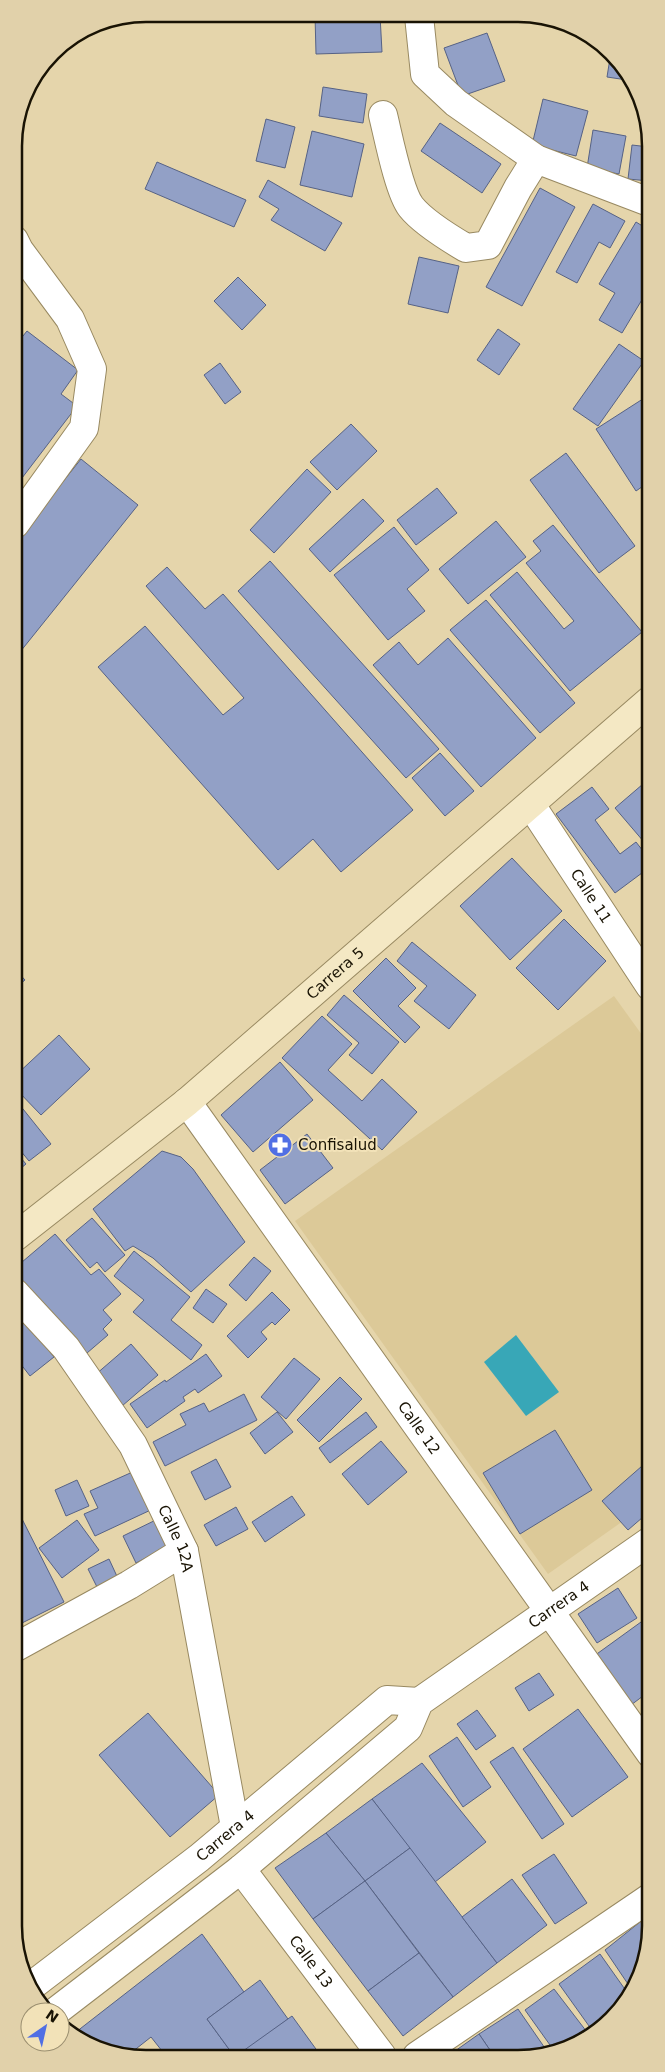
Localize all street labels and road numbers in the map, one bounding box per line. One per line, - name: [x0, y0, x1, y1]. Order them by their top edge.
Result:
- street label: Calle 11: [567, 866, 615, 927]
- street label: Carrera 5: [303, 943, 368, 1003]
- street label: Calle 12: [394, 1398, 444, 1458]
- street label: Calle 12A: [154, 1502, 197, 1574]
- street label: Carrera 4: [525, 1577, 593, 1632]
- street label: Carrera 4: [193, 1806, 258, 1865]
- street label: Calle 13: [285, 1932, 336, 1991]

